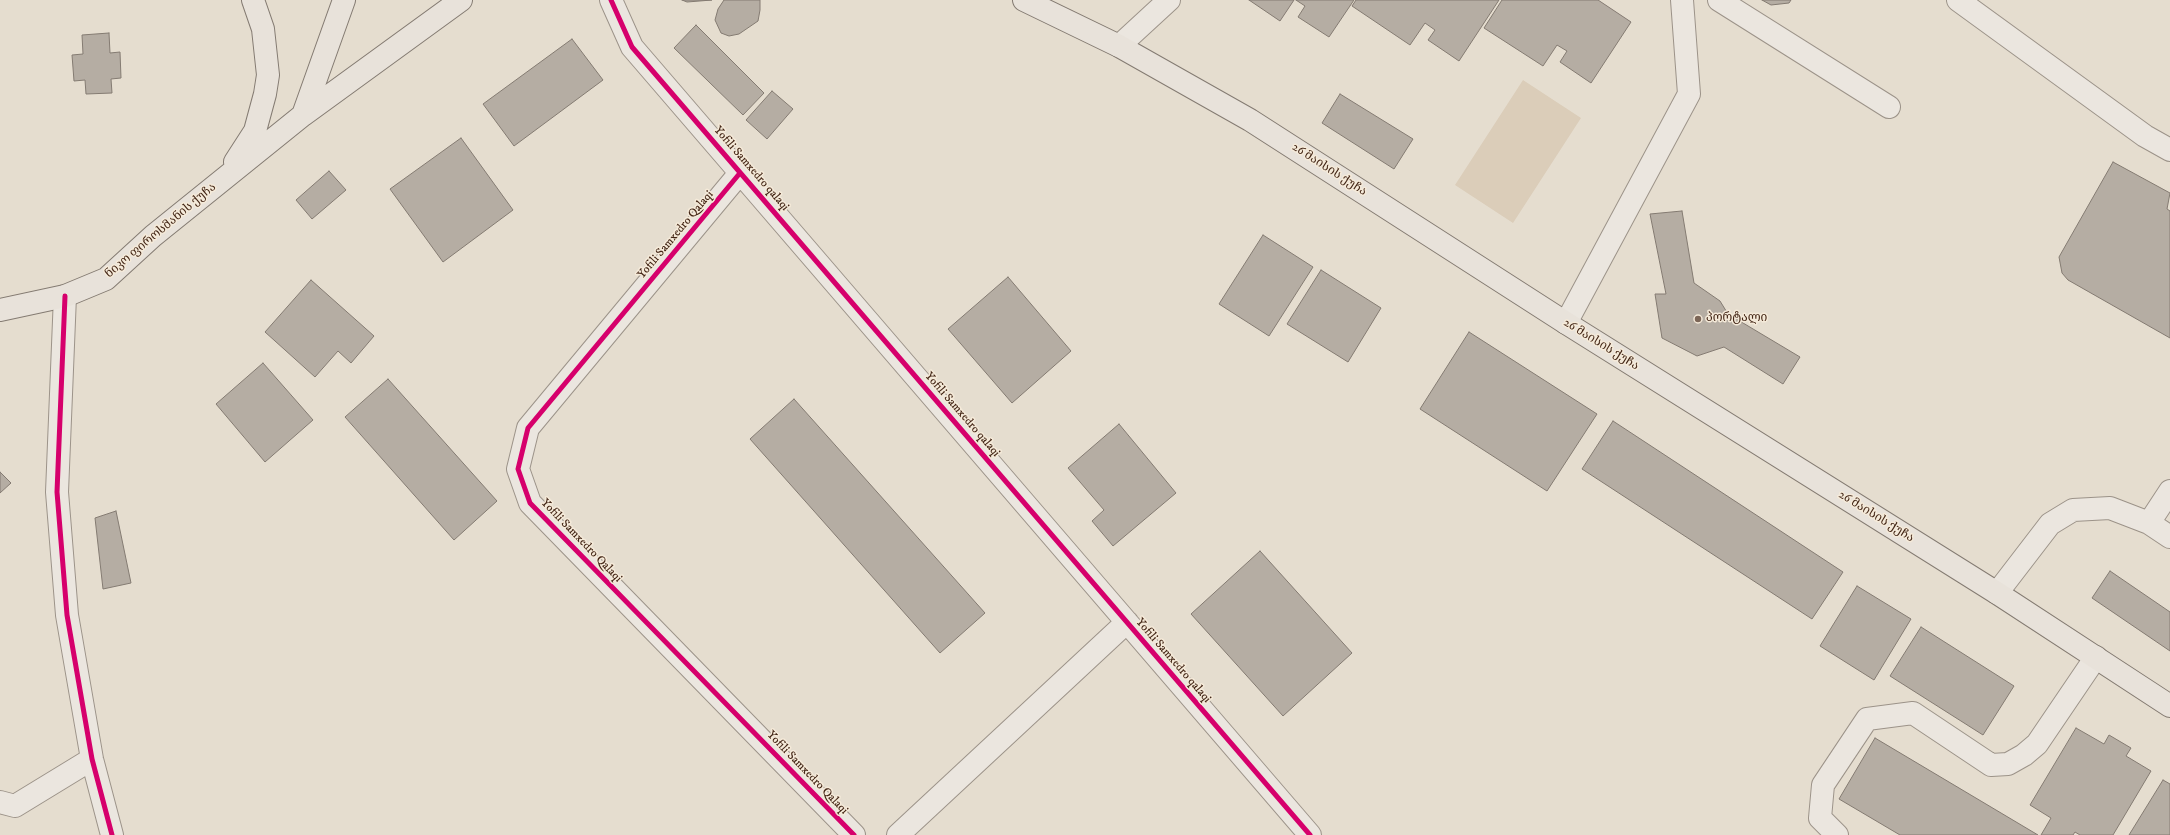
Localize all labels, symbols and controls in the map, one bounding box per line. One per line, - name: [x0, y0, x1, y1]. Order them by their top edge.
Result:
- street label: Yofili Samxedro qalaqi: [710, 124, 792, 214]
- street label: 26 მაისის ქუჩა: [1289, 140, 1369, 200]
- street label: ნიკო ფიროსმანის ქუჩა: [103, 180, 219, 282]
- street label: Yofili Samxedro Qalaqi: [635, 188, 717, 282]
- place label: პორტალი: [1706, 312, 1767, 326]
- marker: პორტალი: [1693, 314, 1703, 324]
- street label: 26 მაისის ქუჩა: [1561, 316, 1641, 374]
- street label: Yofili Samxedro qalaqi: [921, 370, 1003, 460]
- street label: 26 მაისის ქუჩა: [1836, 488, 1916, 546]
- street label: Yofili Samxedro Qalaqi: [537, 496, 625, 586]
- street label: Yofili Samxedro qalaqi: [1132, 616, 1214, 706]
- street label: Yofili Samxedro Qalaqi: [763, 728, 851, 818]

